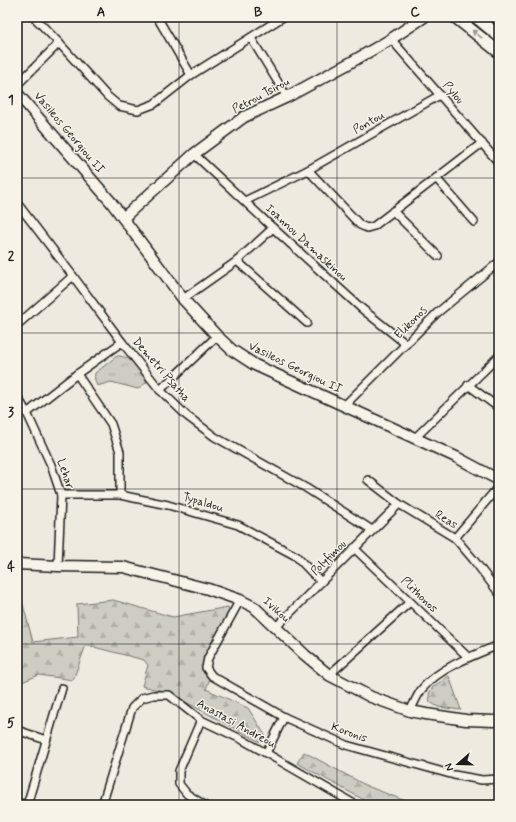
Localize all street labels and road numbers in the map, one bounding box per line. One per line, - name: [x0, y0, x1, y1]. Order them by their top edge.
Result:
- street label: Petrou Tsirou: [230, 74, 293, 118]
- street label: Pylou: [439, 78, 467, 108]
- street label: Vasileos Georgiou II: [30, 89, 108, 177]
- street label: Pontou: [350, 107, 388, 138]
- street label: Ioannou Damaskinou: [262, 201, 351, 286]
- street label: Elikonos: [391, 303, 431, 343]
- street label: Demetri Psatha: [128, 334, 194, 406]
- street label: Vasileos Georgiou II: [246, 338, 345, 398]
- street label: Lehar: [53, 457, 78, 492]
- street label: Typaldou: [181, 489, 226, 517]
- street label: Reas: [432, 507, 460, 533]
- street label: Polyfimou: [308, 537, 350, 579]
- street label: Plithonos: [397, 573, 441, 617]
- street label: Ivikou: [259, 594, 293, 627]
- street label: Anastasi Andreou: [194, 696, 279, 752]
- street label: Koronis: [329, 719, 369, 747]

